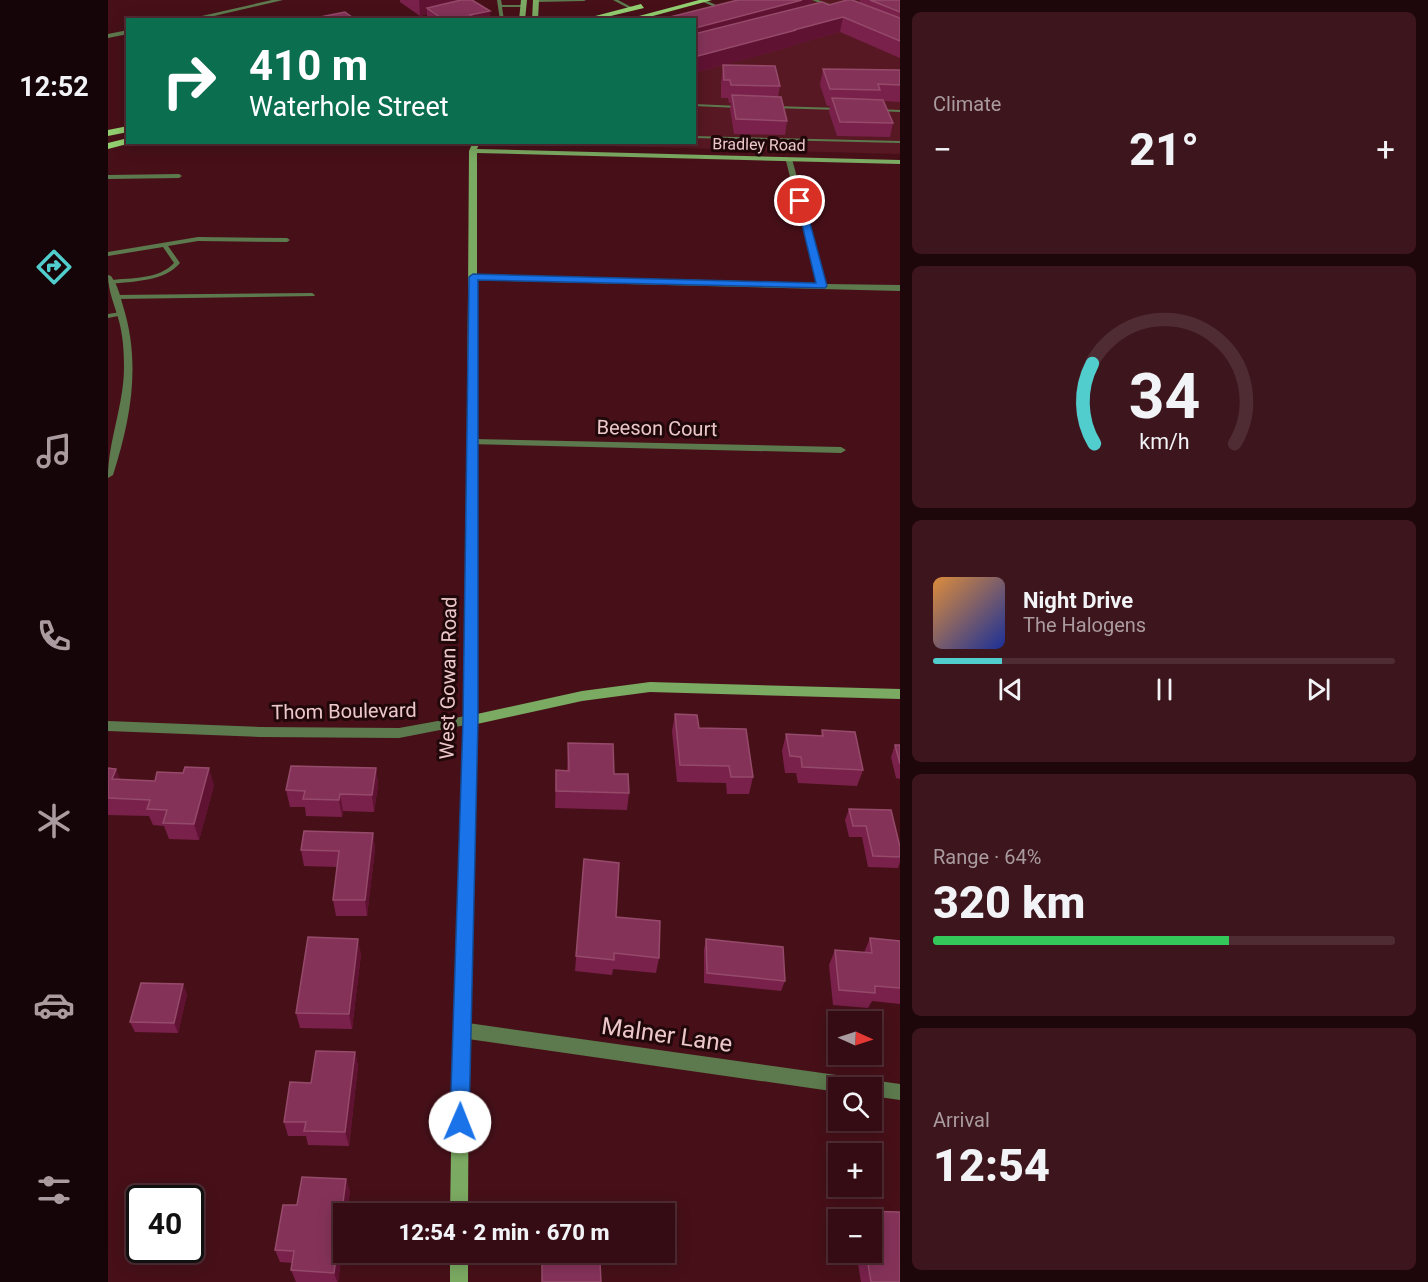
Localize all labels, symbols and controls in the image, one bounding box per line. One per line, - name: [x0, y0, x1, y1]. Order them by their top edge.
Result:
- text: 410 m: [249, 41, 368, 90]
- icon: right: [150, 42, 228, 120]
- text: 12:52: [19, 71, 89, 103]
- text: Waterhole Street: [249, 91, 449, 123]
- text: Climate: [933, 92, 1001, 116]
- text: 21°: [1129, 123, 1199, 176]
- text: −: [933, 130, 952, 169]
- text: +: [1376, 130, 1395, 169]
- street label: Bradley Road: [712, 134, 806, 155]
- pin: [774, 175, 825, 226]
- icon: arrive: [783, 184, 816, 217]
- icon: directions: [33, 246, 75, 288]
- text: 34: [1128, 360, 1200, 433]
- street label: Beeson Court: [596, 415, 718, 441]
- text: km/h: [1139, 429, 1189, 454]
- icon: music: [33, 430, 75, 472]
- text: Night Drive: [1023, 588, 1133, 613]
- street label: West Gowan Road: [435, 596, 461, 760]
- text: The Halogens: [1023, 613, 1146, 637]
- icon: phone: [33, 615, 75, 657]
- icon: previous: [994, 673, 1027, 706]
- icon: pause: [1148, 673, 1181, 706]
- icon: next: [1302, 673, 1335, 706]
- street label: Thom Boulevard: [271, 698, 417, 724]
- icon: climate: [33, 800, 75, 842]
- text: Range · 64%: [933, 845, 1041, 869]
- text: 320 km: [933, 876, 1085, 929]
- icon: car: [33, 984, 75, 1026]
- north arrow: [828, 1011, 882, 1065]
- map controls: [828, 1011, 882, 1263]
- street label: Malner Lane: [600, 1012, 734, 1058]
- button: search: [828, 1077, 882, 1131]
- position arrow: [428, 1090, 492, 1154]
- text: Arrival: [933, 1108, 990, 1132]
- text: 12:54: [933, 1139, 1050, 1192]
- button: +: [828, 1143, 882, 1197]
- icon: filters: [33, 1169, 75, 1211]
- speed limit sign: 40: [126, 1185, 204, 1263]
- button: −: [828, 1209, 882, 1263]
- text: 12:54 · 2 min · 670 m: [399, 1220, 609, 1245]

